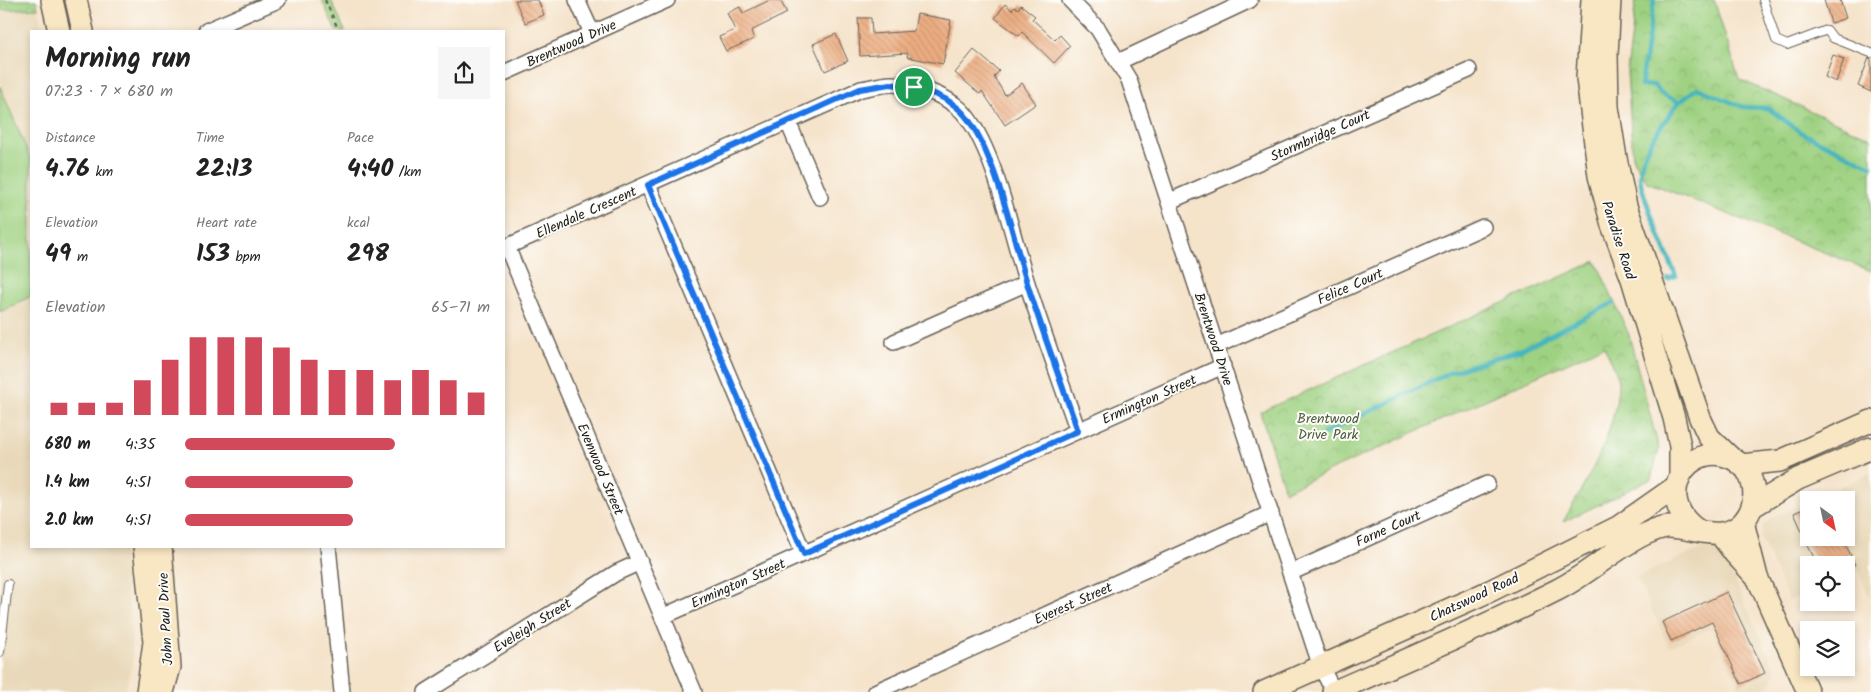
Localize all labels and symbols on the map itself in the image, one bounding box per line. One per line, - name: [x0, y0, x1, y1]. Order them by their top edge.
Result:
- street label: Brentwood Drive: [523, 14, 621, 74]
- pin: [893, 66, 935, 108]
- street label: Stormbridge Court: [1267, 104, 1374, 168]
- street label: Ellendale Crescent: [532, 181, 641, 245]
- street label: Paradise Road: [1595, 198, 1641, 283]
- street label: Felice Court: [1314, 262, 1387, 311]
- street label: Brentwood Drive: [1188, 290, 1239, 389]
- street label: Ermington Street: [1098, 369, 1201, 431]
- park label: Brentwood Drive Park: [1297, 408, 1360, 446]
- street label: Evenwood Street: [571, 420, 630, 519]
- north arrow: [1800, 491, 1855, 546]
- street label: Farne Court: [1352, 505, 1425, 553]
- street label: Ermington Street: [687, 553, 790, 615]
- street label: Chatswood Road: [1426, 567, 1524, 628]
- street label: John Paul Drive: [153, 571, 179, 666]
- street label: Everest Street: [1031, 577, 1117, 631]
- street label: Eveleigh Street: [489, 593, 576, 659]

